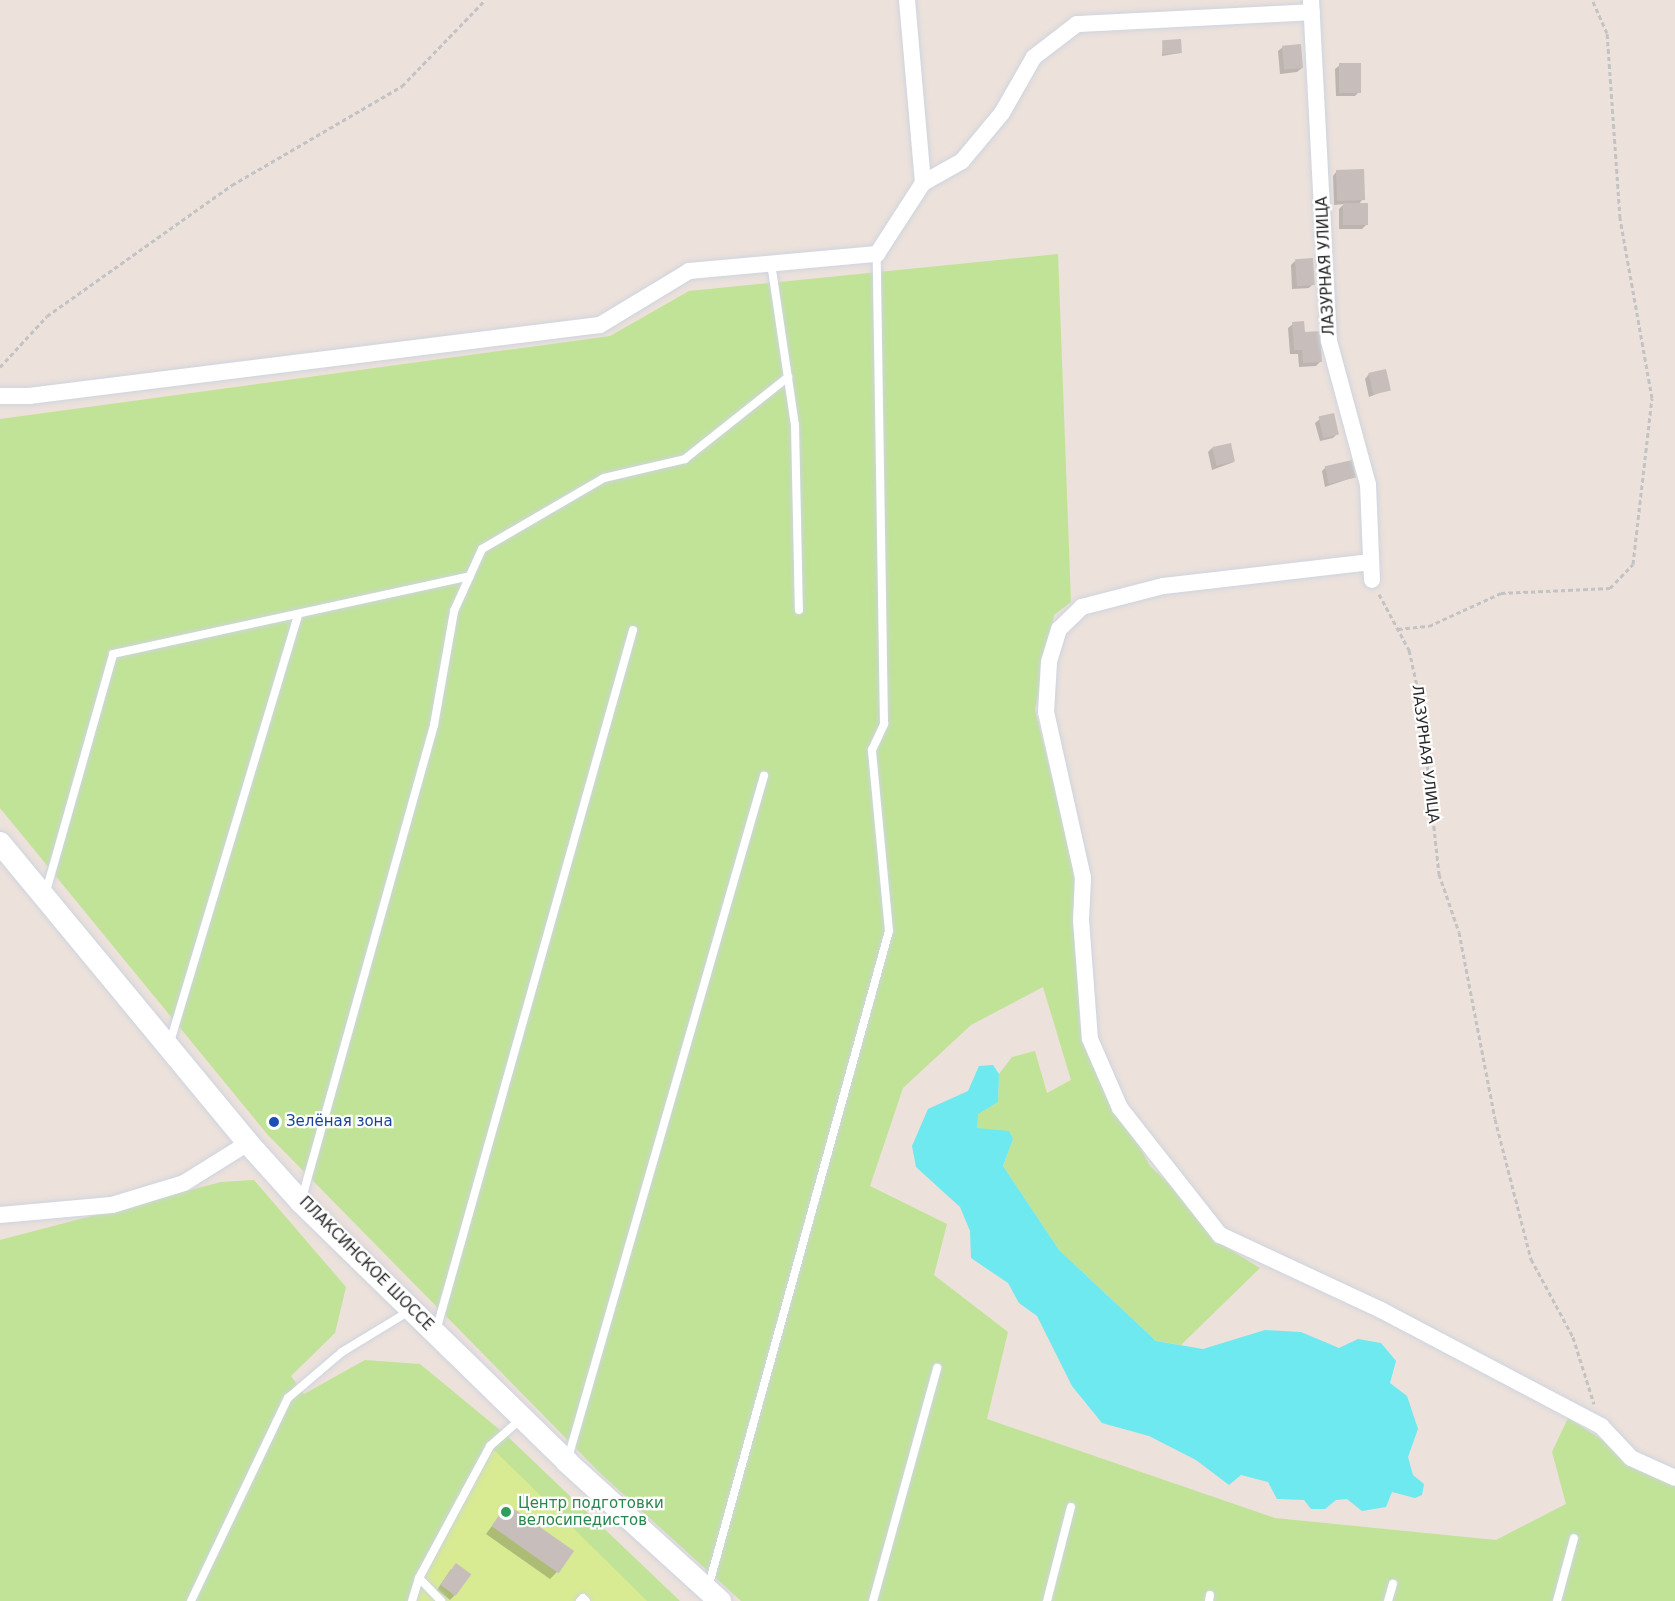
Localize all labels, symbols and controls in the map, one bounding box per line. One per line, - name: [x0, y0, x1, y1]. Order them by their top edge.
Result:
- street label: ЛАЗУРНАЯ УЛИЦА: [1313, 196, 1339, 336]
- street label: ЛАЗУРНАЯ УЛИЦА: [1408, 684, 1442, 824]
- place label: Зелёная зона: [286, 1113, 393, 1131]
- marker: Зелёная зона: [267, 1115, 281, 1129]
- street label: ПЛАКСИНСКОЕ ШОССЕ: [295, 1193, 437, 1335]
- place label: Центр подготовки велосипедистов: [518, 1494, 664, 1529]
- marker: Центр подготовки велосипедистов: [499, 1505, 513, 1519]

